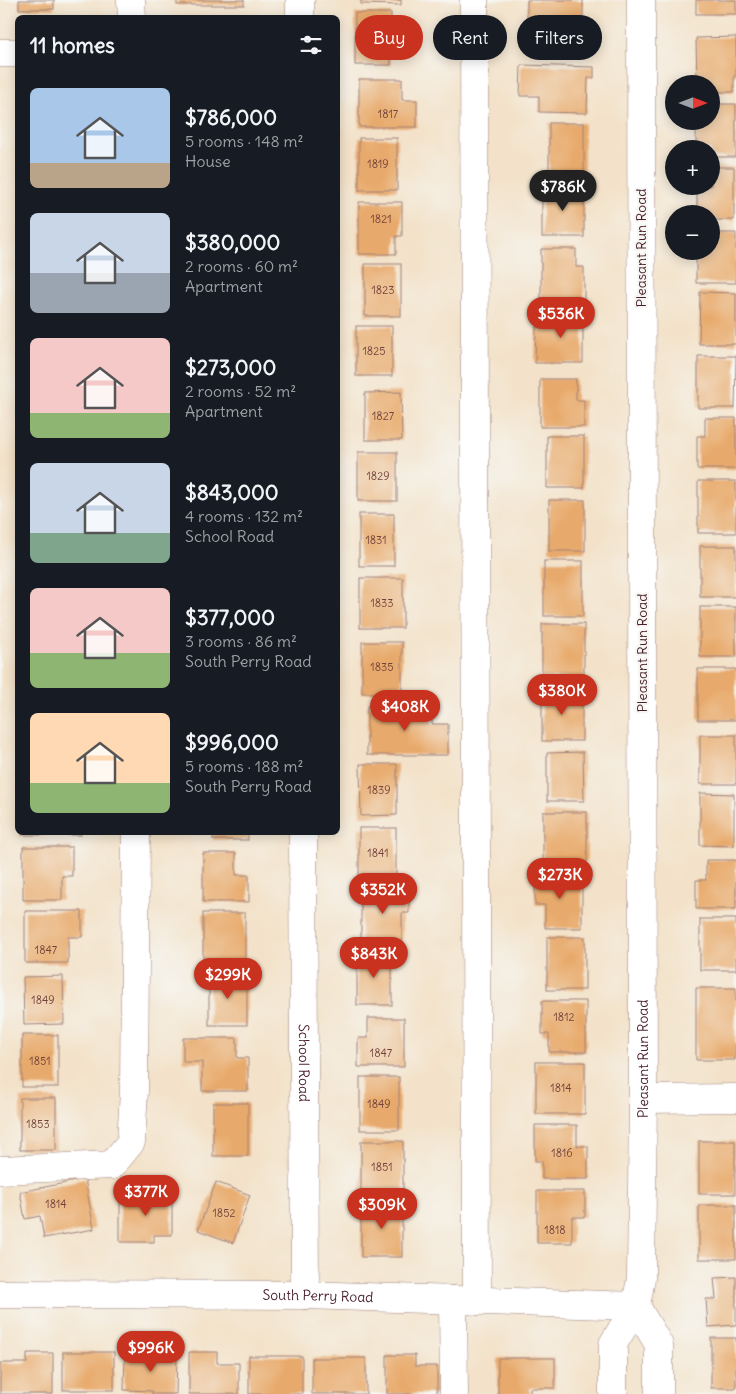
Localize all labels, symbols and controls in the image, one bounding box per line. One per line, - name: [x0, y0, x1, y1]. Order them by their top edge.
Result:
- chip: Buy: [355, 15, 423, 60]
- chip: Rent: [433, 15, 507, 60]
- chip: Filters: [517, 15, 602, 60]
- icon: filters: [297, 31, 325, 59]
- text: 11 homes: [30, 32, 115, 59]
- north arrow: [665, 75, 720, 130]
- map controls: [665, 75, 720, 260]
- text: $786,000: [185, 104, 277, 131]
- house number: 1817: [378, 107, 399, 121]
- icon: home: [70, 108, 130, 168]
- text: 5 rooms · 148 m²: [185, 131, 304, 151]
- button: +: [665, 140, 720, 195]
- text: House: [185, 151, 231, 171]
- house number: 1819: [367, 157, 389, 171]
- pin: $786K: [528, 170, 598, 212]
- text: $786K: [540, 176, 586, 196]
- street label: Pleasant Run Road: [632, 189, 650, 307]
- button: −: [665, 205, 720, 260]
- house number: 1821: [370, 212, 392, 226]
- text: $380,000: [185, 229, 280, 256]
- icon: home: [70, 233, 130, 293]
- text: 2 rooms · 60 m²: [185, 256, 298, 276]
- text: Apartment: [185, 276, 263, 296]
- house number: 1823: [372, 283, 394, 297]
- pin: $536K: [526, 296, 596, 339]
- text: $536K: [538, 303, 584, 323]
- house number: 1825: [362, 344, 386, 358]
- text: $273,000: [185, 354, 276, 381]
- icon: home: [70, 358, 130, 418]
- text: 2 rooms · 52 m²: [185, 381, 296, 401]
- text: Apartment: [185, 401, 263, 421]
- house number: 1827: [372, 409, 395, 423]
- house number: 1829: [366, 469, 390, 483]
- text: $843,000: [185, 479, 279, 506]
- icon: home: [70, 483, 130, 543]
- text: 4 rooms · 132 m²: [185, 506, 303, 526]
- text: School Road: [185, 526, 274, 546]
- house number: 1831: [365, 533, 387, 547]
- street label: Pleasant Run Road: [633, 594, 651, 712]
- house number: 1833: [370, 596, 394, 610]
- text: $377,000: [185, 604, 275, 631]
- icon: home: [70, 608, 130, 668]
- text: 3 rooms · 86 m²: [185, 631, 297, 651]
- text: South Perry Road: [185, 651, 312, 671]
- house number: 1835: [370, 660, 394, 674]
- pin: $380K: [527, 674, 597, 716]
- text: $380K: [538, 680, 586, 700]
- pin: $408K: [370, 690, 440, 732]
- text: $408K: [381, 696, 429, 716]
- text: $996,000: [185, 729, 279, 756]
- icon: home: [70, 733, 130, 793]
- text: 5 rooms · 188 m²: [185, 756, 303, 776]
- text: South Perry Road: [185, 776, 312, 796]
- house number: 1839: [367, 783, 391, 797]
- house number: 1841: [367, 846, 389, 860]
- pin: $273K: [525, 858, 595, 900]
- text: $273K: [538, 864, 582, 884]
- pin: $352K: [348, 872, 418, 915]
- text: $352K: [360, 879, 406, 899]
- pin: $843K: [339, 936, 409, 979]
- house number: 1847: [35, 943, 58, 957]
- text: $843K: [351, 943, 397, 963]
- pin: $299K: [193, 958, 263, 1000]
- text: $299K: [205, 964, 251, 984]
- house number: 1849: [31, 993, 55, 1007]
- street label: Pleasant Run Road: [634, 999, 652, 1118]
- house number: 1812: [553, 1010, 575, 1024]
- street label: School Road: [295, 1024, 313, 1102]
- house number: 1847: [370, 1046, 393, 1060]
- house number: 1851: [29, 1054, 51, 1068]
- house number: 1814: [550, 1081, 572, 1095]
- house number: 1849: [367, 1097, 391, 1111]
- house number: 1853: [26, 1117, 50, 1131]
- house number: 1816: [551, 1146, 573, 1160]
- house number: 1851: [371, 1160, 393, 1174]
- pin: $377K: [111, 1174, 181, 1217]
- text: $377K: [124, 1181, 168, 1201]
- pin: $309K: [347, 1188, 417, 1230]
- text: $309K: [358, 1194, 406, 1214]
- house number: 1814: [45, 1197, 67, 1211]
- house number: 1852: [212, 1206, 236, 1220]
- house number: 1818: [544, 1223, 566, 1237]
- street label: South Perry Road: [262, 1286, 374, 1306]
- pin: $996K: [116, 1330, 186, 1373]
- text: $996K: [128, 1337, 174, 1357]

